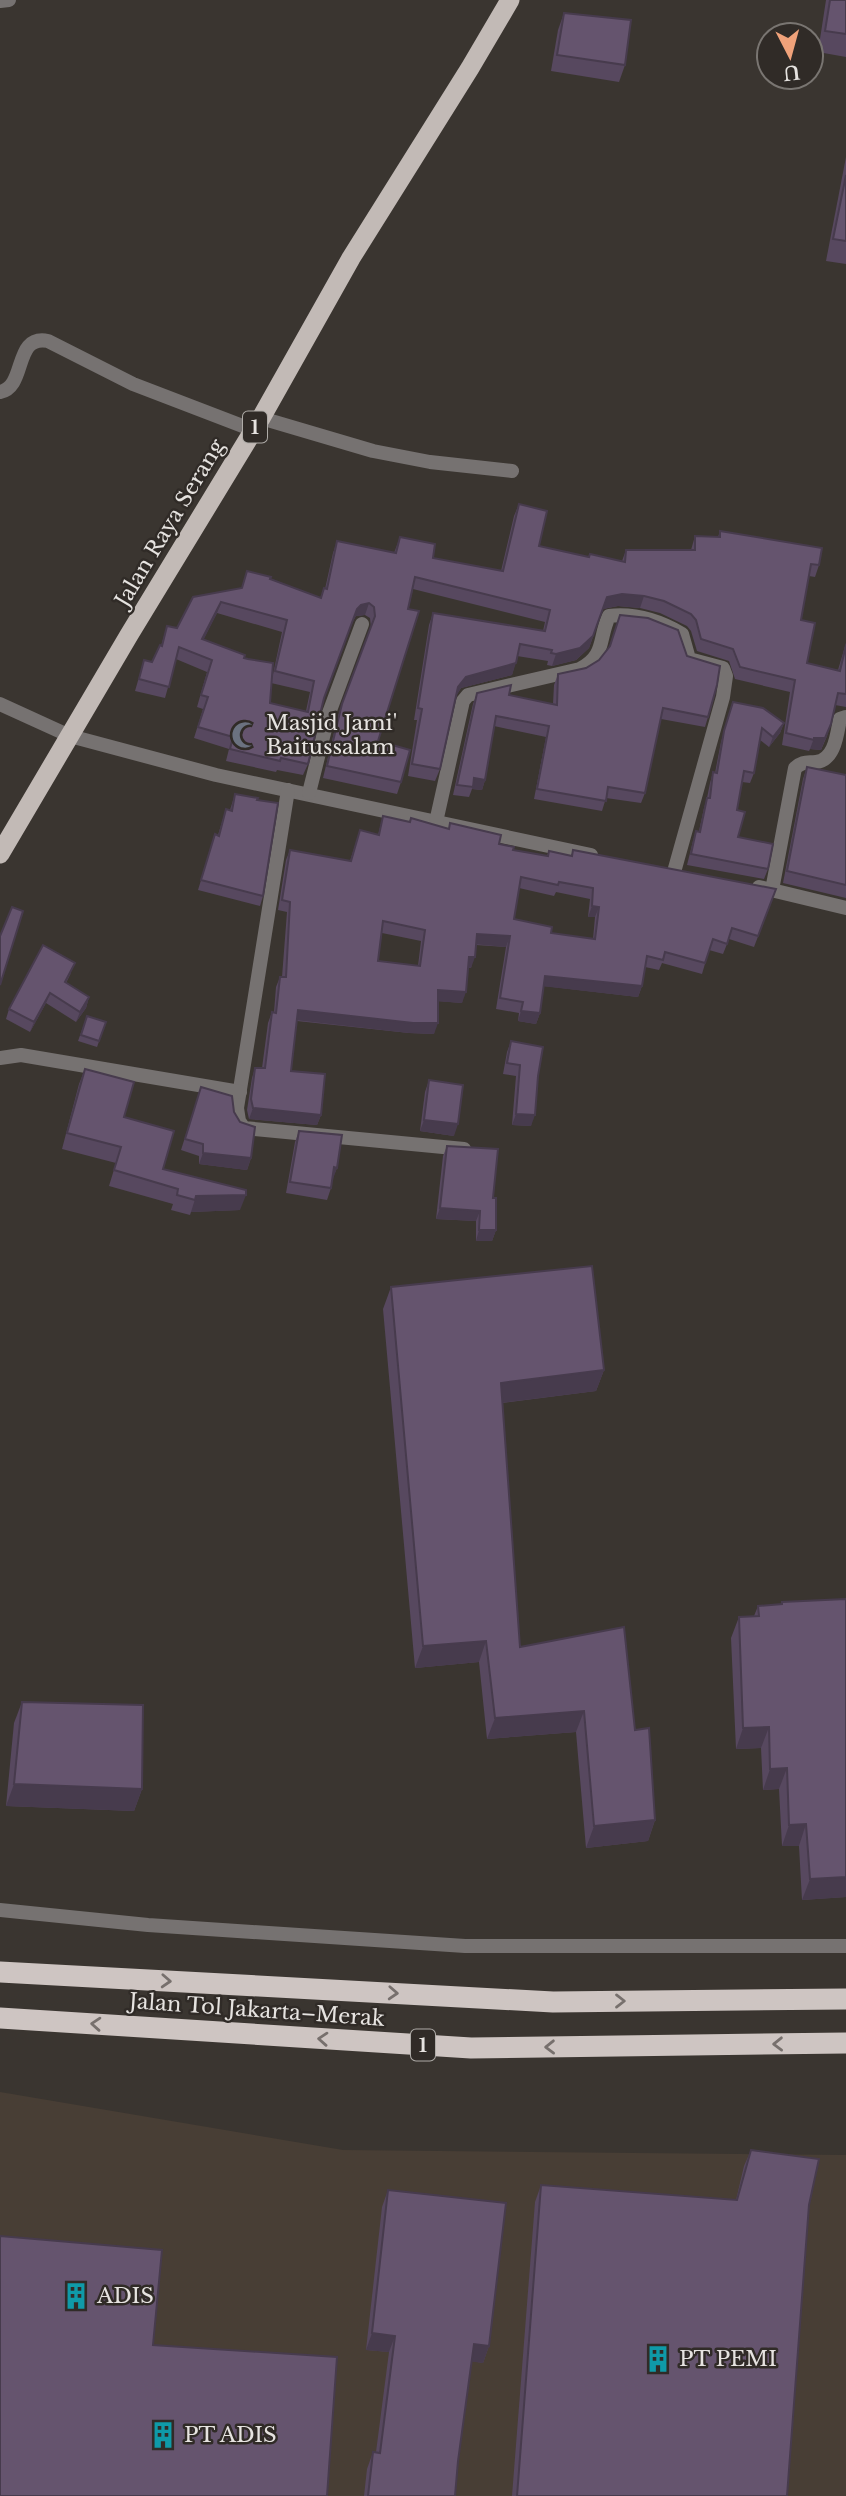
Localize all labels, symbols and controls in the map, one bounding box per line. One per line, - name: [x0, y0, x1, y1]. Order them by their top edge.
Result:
- north arrow: [755, 21, 825, 91]
- text: U: [782, 60, 801, 85]
- road number: 1: [243, 412, 267, 442]
- street label: Jalan Raya Serang: [108, 434, 231, 614]
- place label: Masjid Jami' Baitussalam: [266, 710, 397, 760]
- mosque icon: Masjid Jami' Baitussalam: [230, 720, 260, 750]
- one-way arrow: [161, 1973, 172, 1988]
- one-way arrow: [388, 1985, 399, 2000]
- street label: Jalan Tol Jakarta–Merak: [125, 1988, 386, 2032]
- one-way arrow: [616, 1993, 626, 2009]
- one-way arrow: [90, 2017, 101, 2032]
- road number: 1: [411, 2030, 435, 2060]
- one-way arrow: [317, 2031, 328, 2046]
- one-way arrow: [772, 2036, 783, 2052]
- one-way arrow: [545, 2039, 555, 2055]
- building icon: ADIS: [61, 2281, 91, 2311]
- place label: ADIS: [96, 2283, 154, 2309]
- building icon: PT PEMI: [643, 2344, 673, 2374]
- place label: PT PEMI: [679, 2346, 777, 2372]
- building icon: PT ADIS: [148, 2420, 178, 2450]
- place label: PT ADIS: [184, 2422, 277, 2448]

